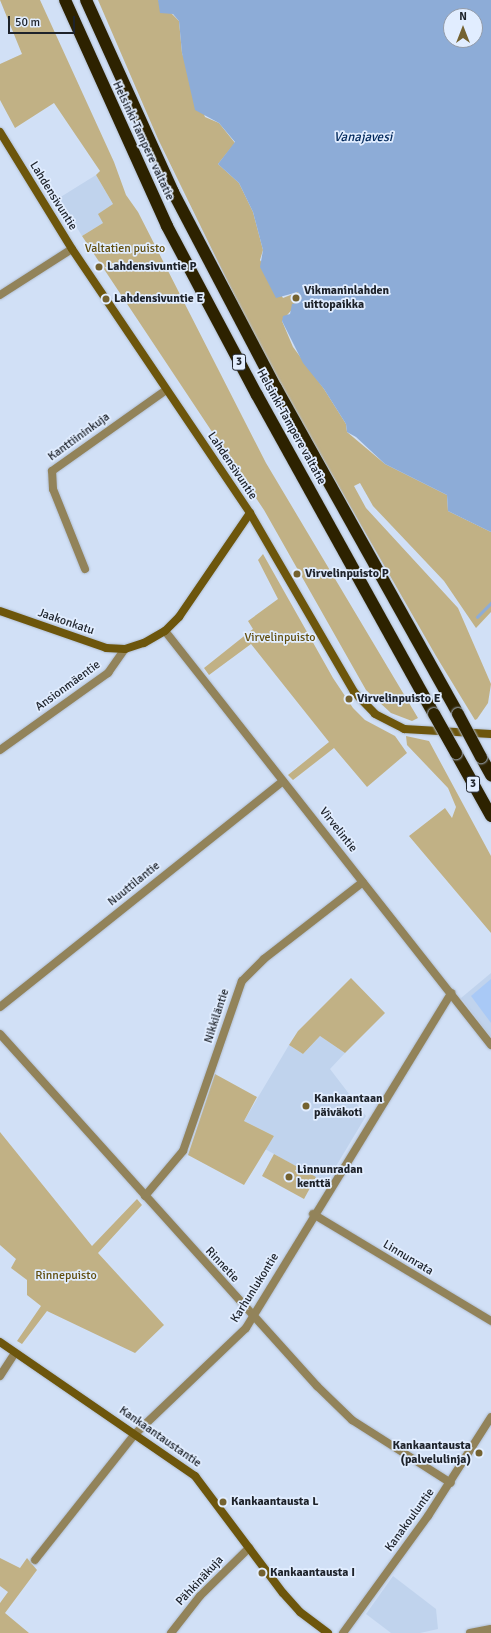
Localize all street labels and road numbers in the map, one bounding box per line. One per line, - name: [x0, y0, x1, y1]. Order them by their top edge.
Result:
- street label: Helsinki-Tampere valtatie: [109, 79, 177, 203]
- street label: Lahdensivuntie: [26, 159, 80, 233]
- road number: 3: [232, 353, 246, 371]
- street label: Helsinki-Tampere valtatie: [253, 367, 329, 487]
- street label: Kanttiininkuja: [45, 410, 113, 464]
- street label: Lahdensivuntie: [204, 430, 260, 502]
- street label: Jaakonkatu: [36, 606, 96, 638]
- street label: Ansionmäentie: [33, 658, 103, 714]
- road number: 3: [466, 775, 480, 793]
- street label: Virvelintie: [316, 805, 360, 855]
- street label: Nuuttilantie: [105, 859, 163, 909]
- street label: Nikkiläntie: [201, 987, 233, 1045]
- street label: Linnunrata: [380, 1237, 436, 1279]
- street label: Rinnetie: [202, 1244, 242, 1286]
- street label: Karhunlukontie: [228, 1251, 282, 1325]
- street label: Kankaantaustantie: [116, 1403, 204, 1471]
- street label: Kanakouluntie: [382, 1486, 438, 1554]
- street label: Pähkinäkuja: [173, 1553, 227, 1609]

